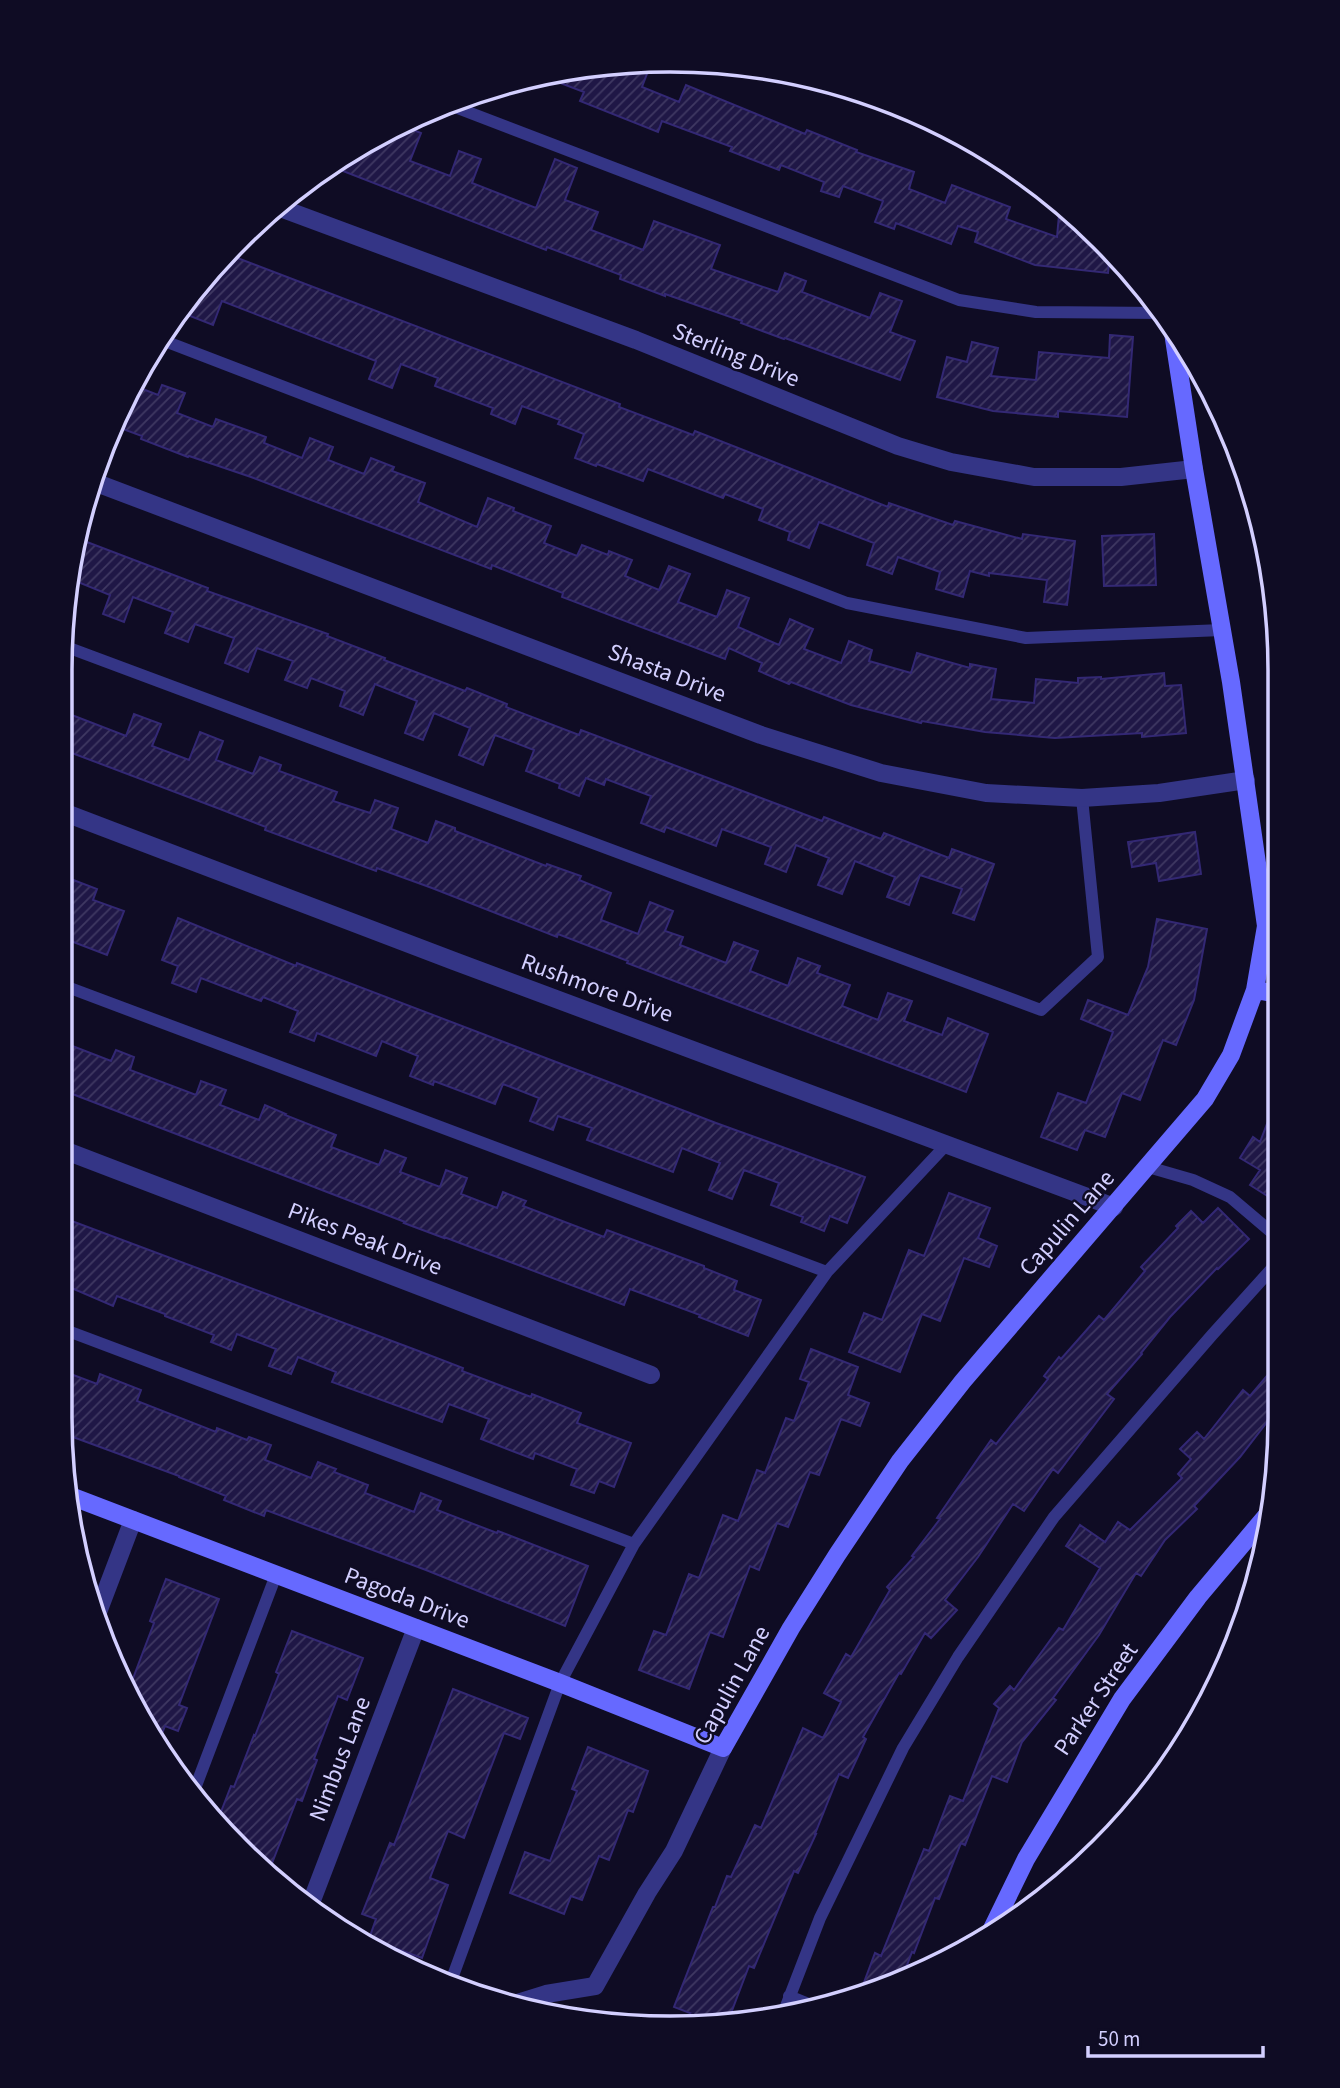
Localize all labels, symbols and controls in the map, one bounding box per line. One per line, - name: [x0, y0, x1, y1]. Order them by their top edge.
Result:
- street label: Sterling Drive: [667, 314, 805, 396]
- street label: Shasta Drive: [603, 634, 731, 712]
- street label: Rushmore Drive: [516, 944, 678, 1032]
- street label: Capulin Lane: [1011, 1162, 1123, 1284]
- street label: Pikes Peak Drive: [283, 1193, 447, 1285]
- street label: Pagoda Drive: [339, 1558, 475, 1638]
- street label: Capulin Lane: [685, 1619, 779, 1751]
- street label: Parker Street: [1045, 1635, 1147, 1763]
- street label: Nimbus Lane: [300, 1691, 380, 1827]
- scale bar: [1088, 2014, 1263, 2058]
- text: 50 m: [1098, 2024, 1140, 2054]

